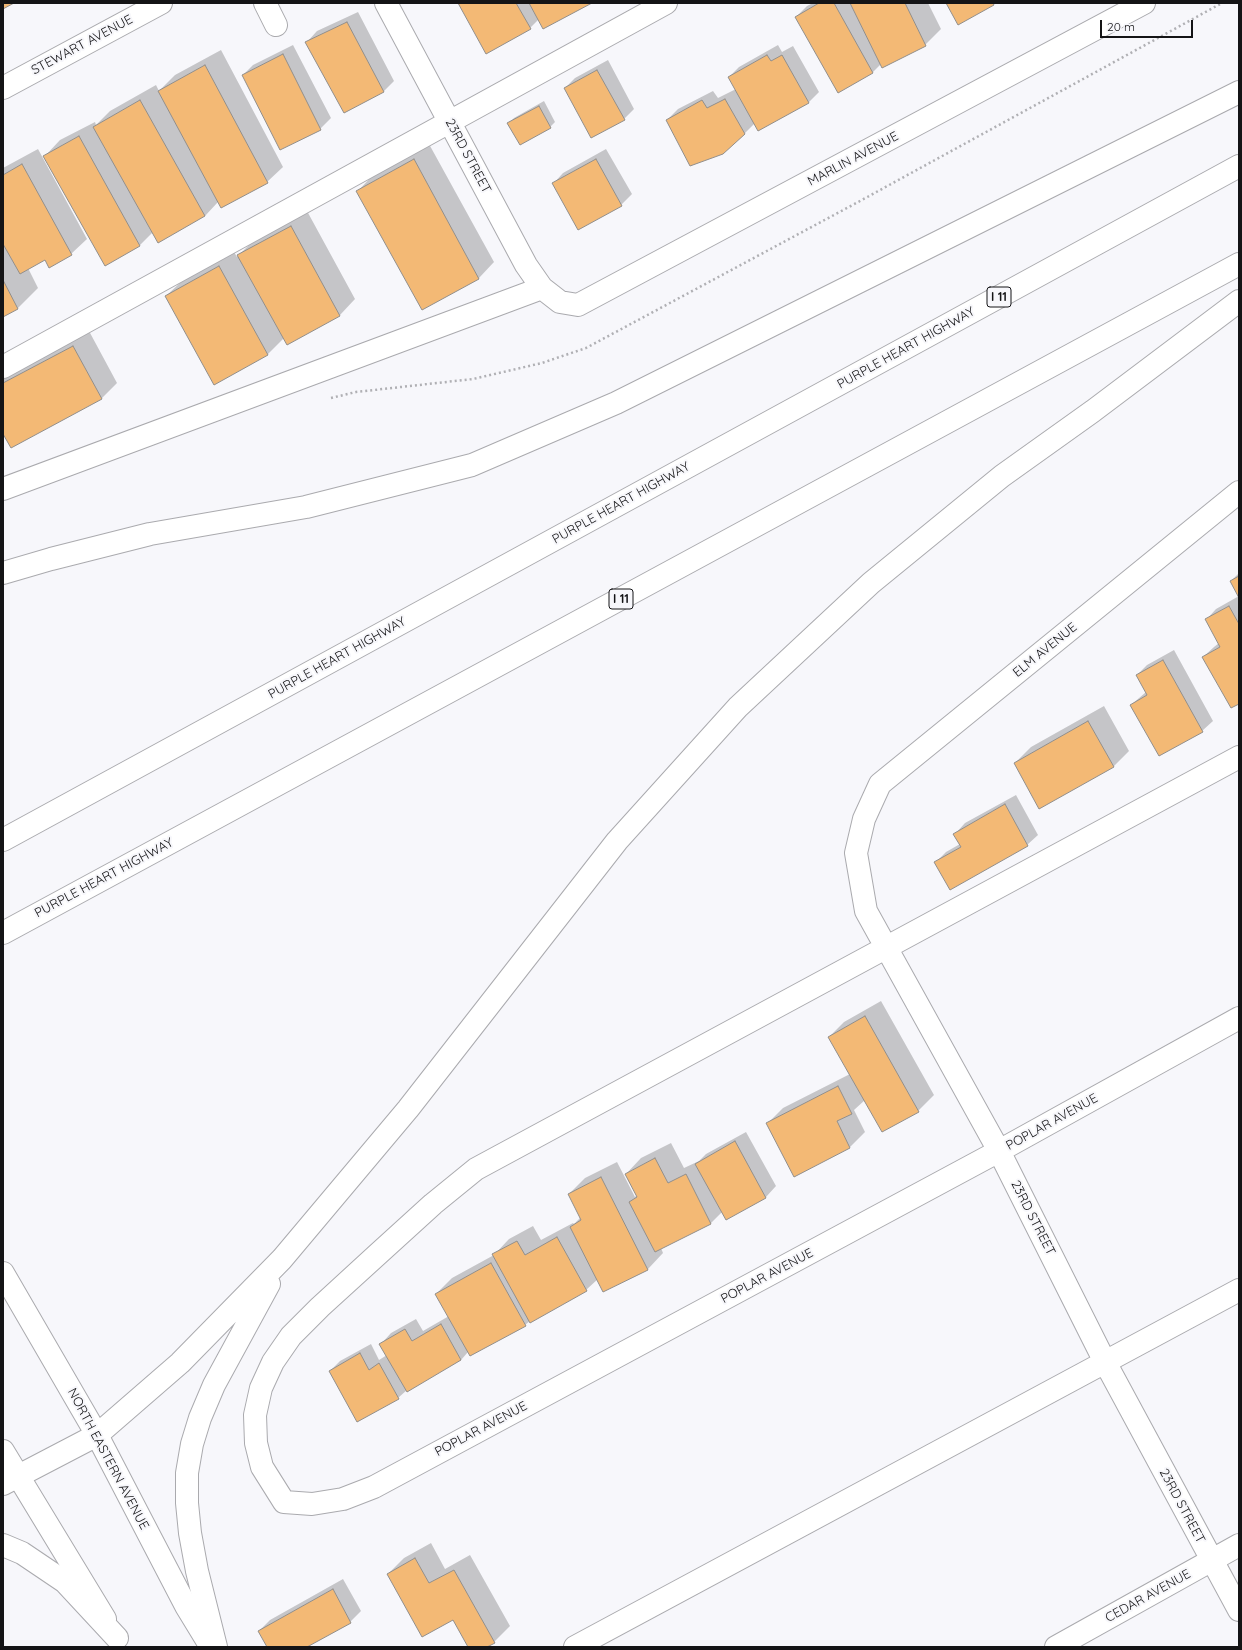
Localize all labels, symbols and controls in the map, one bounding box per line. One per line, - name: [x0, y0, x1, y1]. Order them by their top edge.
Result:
- street label: STEWART AVENUE: [29, 12, 135, 78]
- scale bar: [1102, 12, 1195, 38]
- text: 20 m: [1107, 19, 1135, 34]
- street label: 23RD STREET: [442, 116, 494, 196]
- street label: MARLIN AVENUE: [805, 129, 901, 189]
- road number: I 11: [987, 287, 1011, 307]
- street label: PURPLE HEART HIGHWAY: [835, 304, 977, 392]
- street label: PURPLE HEART HIGHWAY: [550, 459, 692, 547]
- road number: I 11: [609, 589, 633, 609]
- street label: PURPLE HEART HIGHWAY: [266, 614, 408, 702]
- street label: ELM AVENUE: [1010, 619, 1080, 681]
- street label: PURPLE HEART HIGHWAY: [32, 835, 176, 921]
- street label: POPLAR AVENUE: [1003, 1090, 1101, 1154]
- street label: 23RD STREET: [1007, 1178, 1059, 1258]
- street label: POPLAR AVENUE: [718, 1245, 816, 1307]
- street label: NORTH EASTERN AVENUE: [64, 1386, 152, 1532]
- street label: POPLAR AVENUE: [432, 1398, 530, 1460]
- street label: 23RD STREET: [1156, 1466, 1208, 1546]
- street label: CEDAR AVENUE: [1103, 1566, 1193, 1626]

